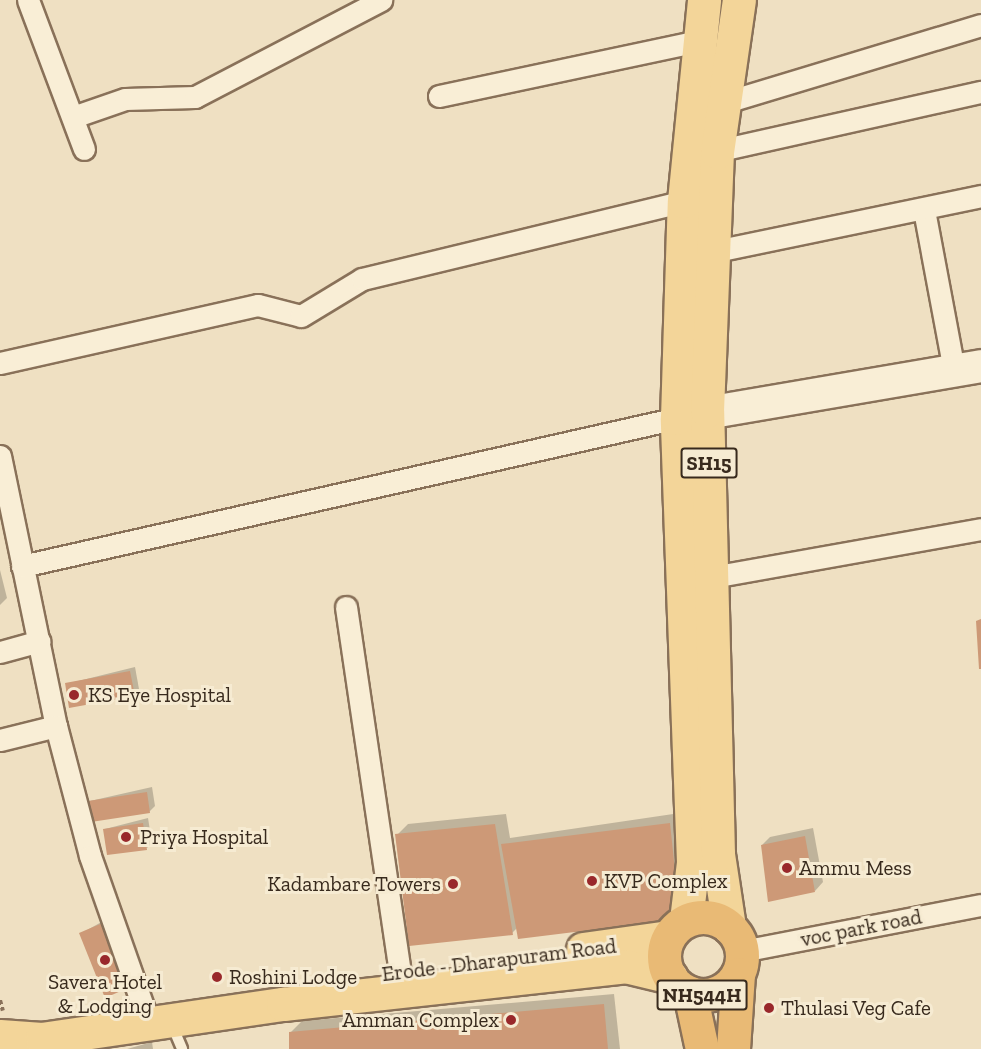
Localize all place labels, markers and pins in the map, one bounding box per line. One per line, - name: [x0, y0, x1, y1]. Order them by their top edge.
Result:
- place label: KS Eye Hospital: [88, 682, 231, 708]
- marker: KS Eye Hospital: [65, 686, 83, 704]
- place label: Priya Hospital: [140, 824, 268, 850]
- marker: Priya Hospital: [117, 828, 135, 846]
- place label: Ammu Mess: [799, 855, 912, 881]
- marker: Ammu Mess: [780, 861, 794, 875]
- place label: KVP Complex: [604, 868, 728, 894]
- place label: Kadambare Towers: [267, 871, 441, 897]
- marker: KVP Complex: [585, 874, 599, 888]
- marker: Kadambare Towers: [446, 877, 460, 891]
- marker: Savera Hotel & Lodging: [98, 953, 112, 967]
- place label: Roshini Lodge: [229, 964, 357, 990]
- place label: Savera Hotel & Lodging: [48, 969, 162, 1019]
- marker: Roshini Lodge: [210, 970, 224, 984]
- place label: Thulasi Veg Cafe: [781, 995, 932, 1021]
- marker: Thulasi Veg Cafe: [762, 1001, 776, 1015]
- place label: Amman Complex: [342, 1007, 499, 1033]
- marker: Amman Complex: [504, 1013, 518, 1027]

